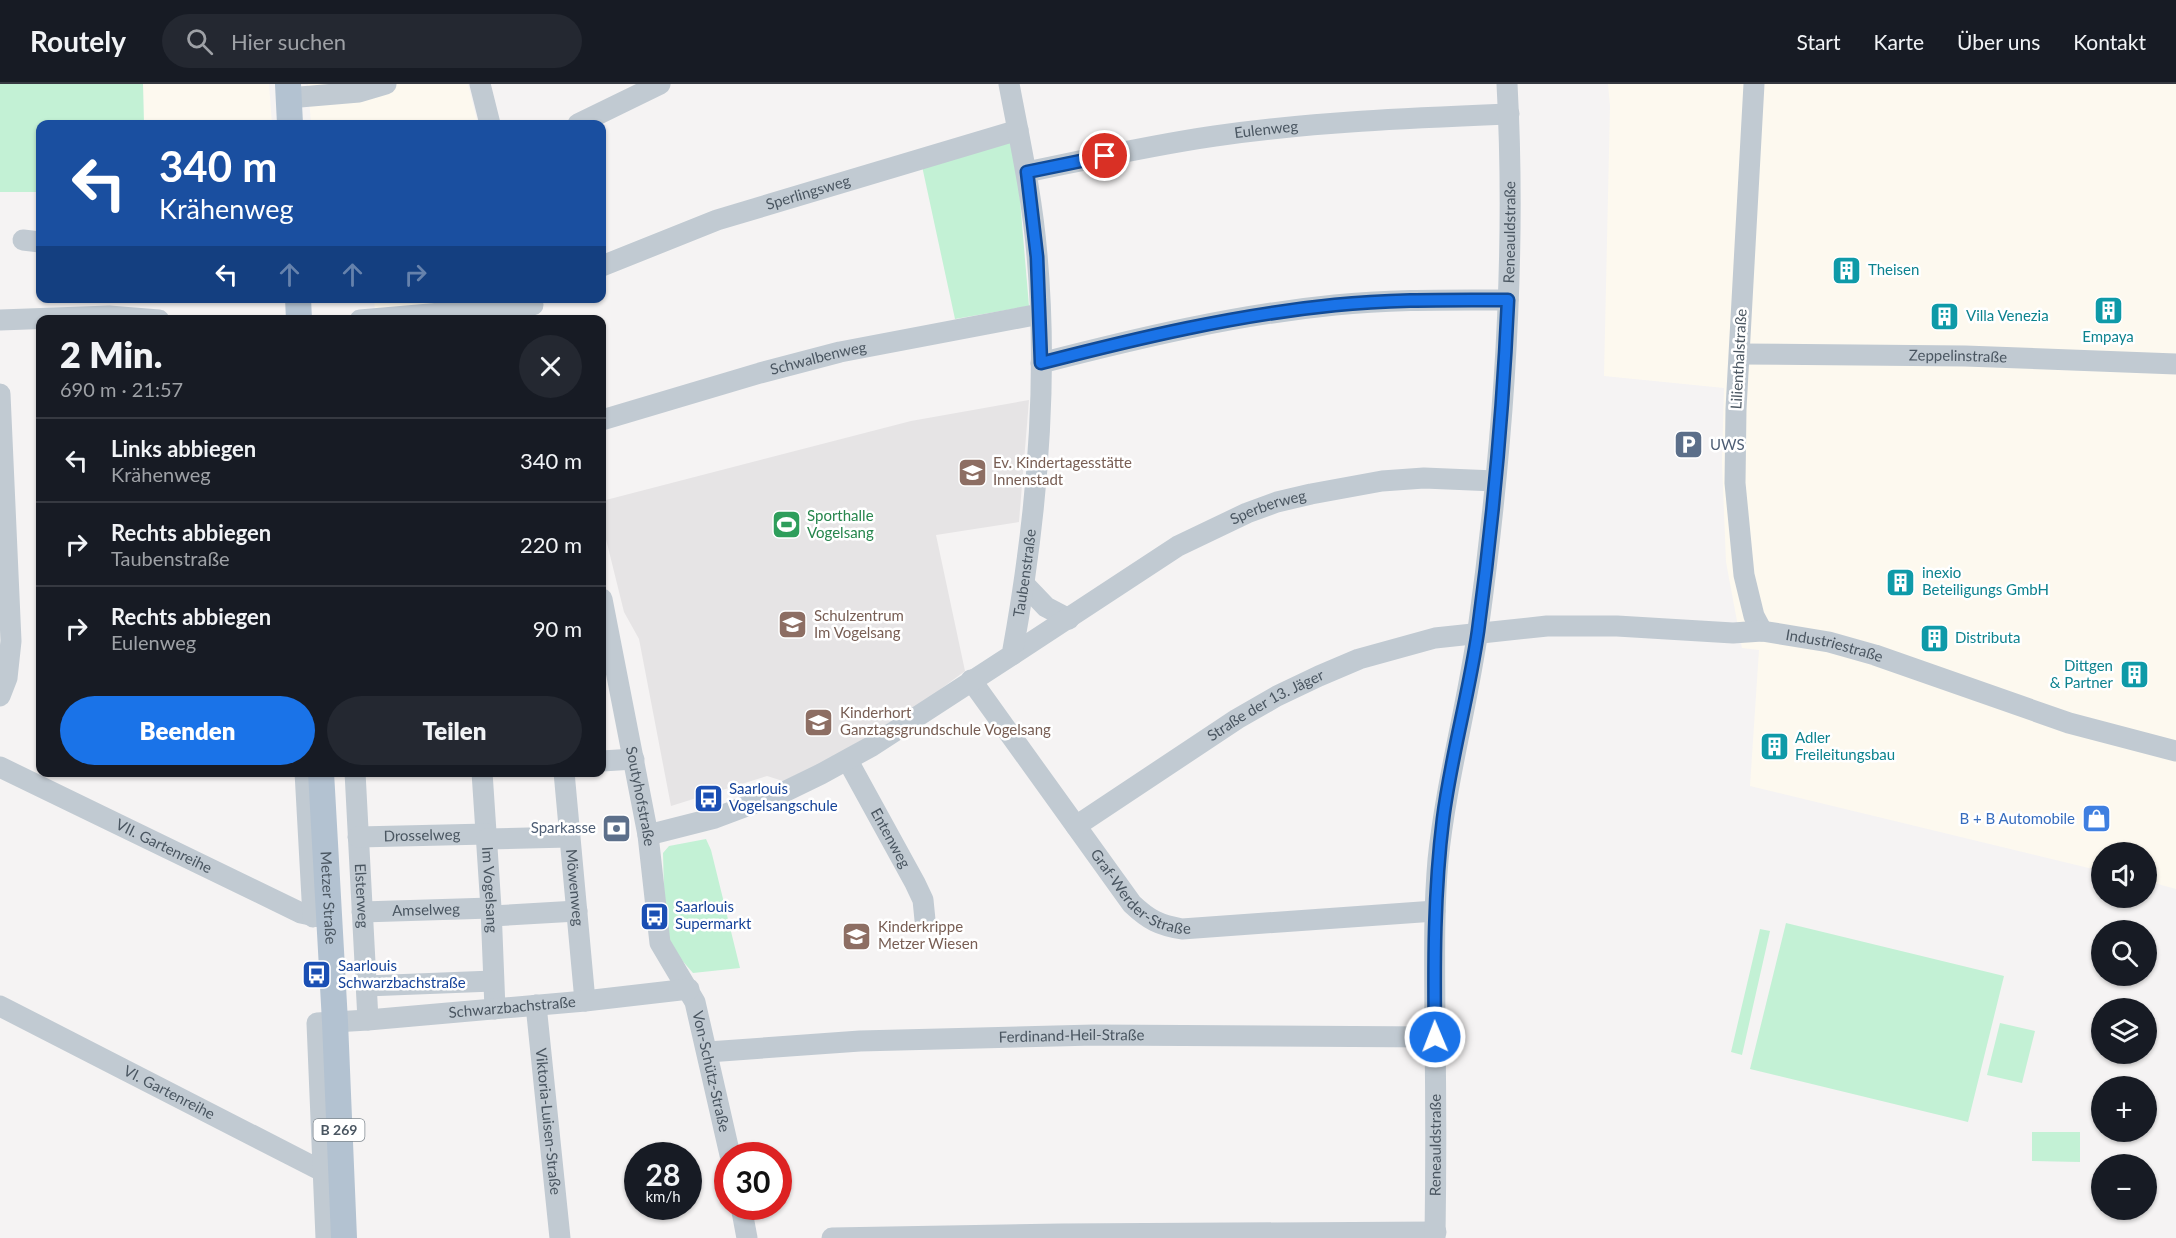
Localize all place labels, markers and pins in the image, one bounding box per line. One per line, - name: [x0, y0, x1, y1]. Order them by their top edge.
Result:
- pin: [1079, 130, 1130, 181]
- building icon: Theisen: [1831, 254, 1863, 286]
- place label: Theisen: [1868, 260, 1919, 278]
- building icon: Empaya: [2092, 294, 2124, 326]
- building icon: Villa Venezia: [1929, 300, 1961, 332]
- place label: Villa Venezia: [1966, 306, 2049, 324]
- place label: Empaya: [2082, 327, 2134, 345]
- parking icon: UWS: [1673, 429, 1705, 461]
- place label: UWS: [1710, 435, 1745, 453]
- place label: Ev. Kindertagesstätte Innenstadt: [993, 453, 1132, 488]
- school or university icon: Ev. Kindertagesstätte Innenstadt: [956, 456, 988, 488]
- place label: Sporthalle Vogelsang: [807, 506, 874, 541]
- sports icon: Sporthalle Vogelsang: [770, 509, 802, 541]
- place label: inexio Beteiligungs GmbH: [1922, 563, 2049, 598]
- building icon: inexio Beteiligungs GmbH: [1885, 566, 1917, 598]
- place label: Schulzentrum Im Vogelsang: [814, 606, 904, 641]
- school or university icon: Schulzentrum Im Vogelsang: [777, 609, 809, 641]
- building icon: Distributa: [1918, 622, 1950, 654]
- place label: Distributa: [1955, 628, 2020, 646]
- place label: Dittgen & Partner: [2050, 656, 2114, 691]
- building icon: Dittgen & Partner: [2118, 659, 2150, 691]
- place label: Kinderhort Ganztagsgrundschule Vogelsang: [840, 703, 1051, 738]
- school or university icon: Kinderhort Ganztagsgrundschule Vogelsang: [803, 706, 835, 738]
- place label: Adler Freileitungsbau: [1795, 728, 1895, 763]
- building icon: Adler Freileitungsbau: [1758, 731, 1790, 763]
- place label: Saarlouis Vogelsangschule: [729, 779, 838, 814]
- bus stop icon: Saarlouis Vogelsangschule: [692, 782, 724, 814]
- shop icon: B + B Automobile: [2080, 803, 2112, 835]
- place label: B + B Automobile: [1959, 809, 2075, 827]
- bank icon: Sparkasse: [601, 812, 633, 844]
- place label: Sparkasse: [531, 818, 596, 836]
- place label: Saarlouis Supermarkt: [675, 897, 752, 932]
- bus stop icon: Saarlouis Supermarkt: [638, 900, 670, 932]
- place label: Kinderkrippe Metzer Wiesen: [878, 917, 978, 952]
- school or university icon: Kinderkrippe Metzer Wiesen: [841, 920, 873, 952]
- place label: Saarlouis Schwarzbachstraße: [338, 956, 466, 991]
- bus stop icon: Saarlouis Schwarzbachstraße: [301, 959, 333, 991]

